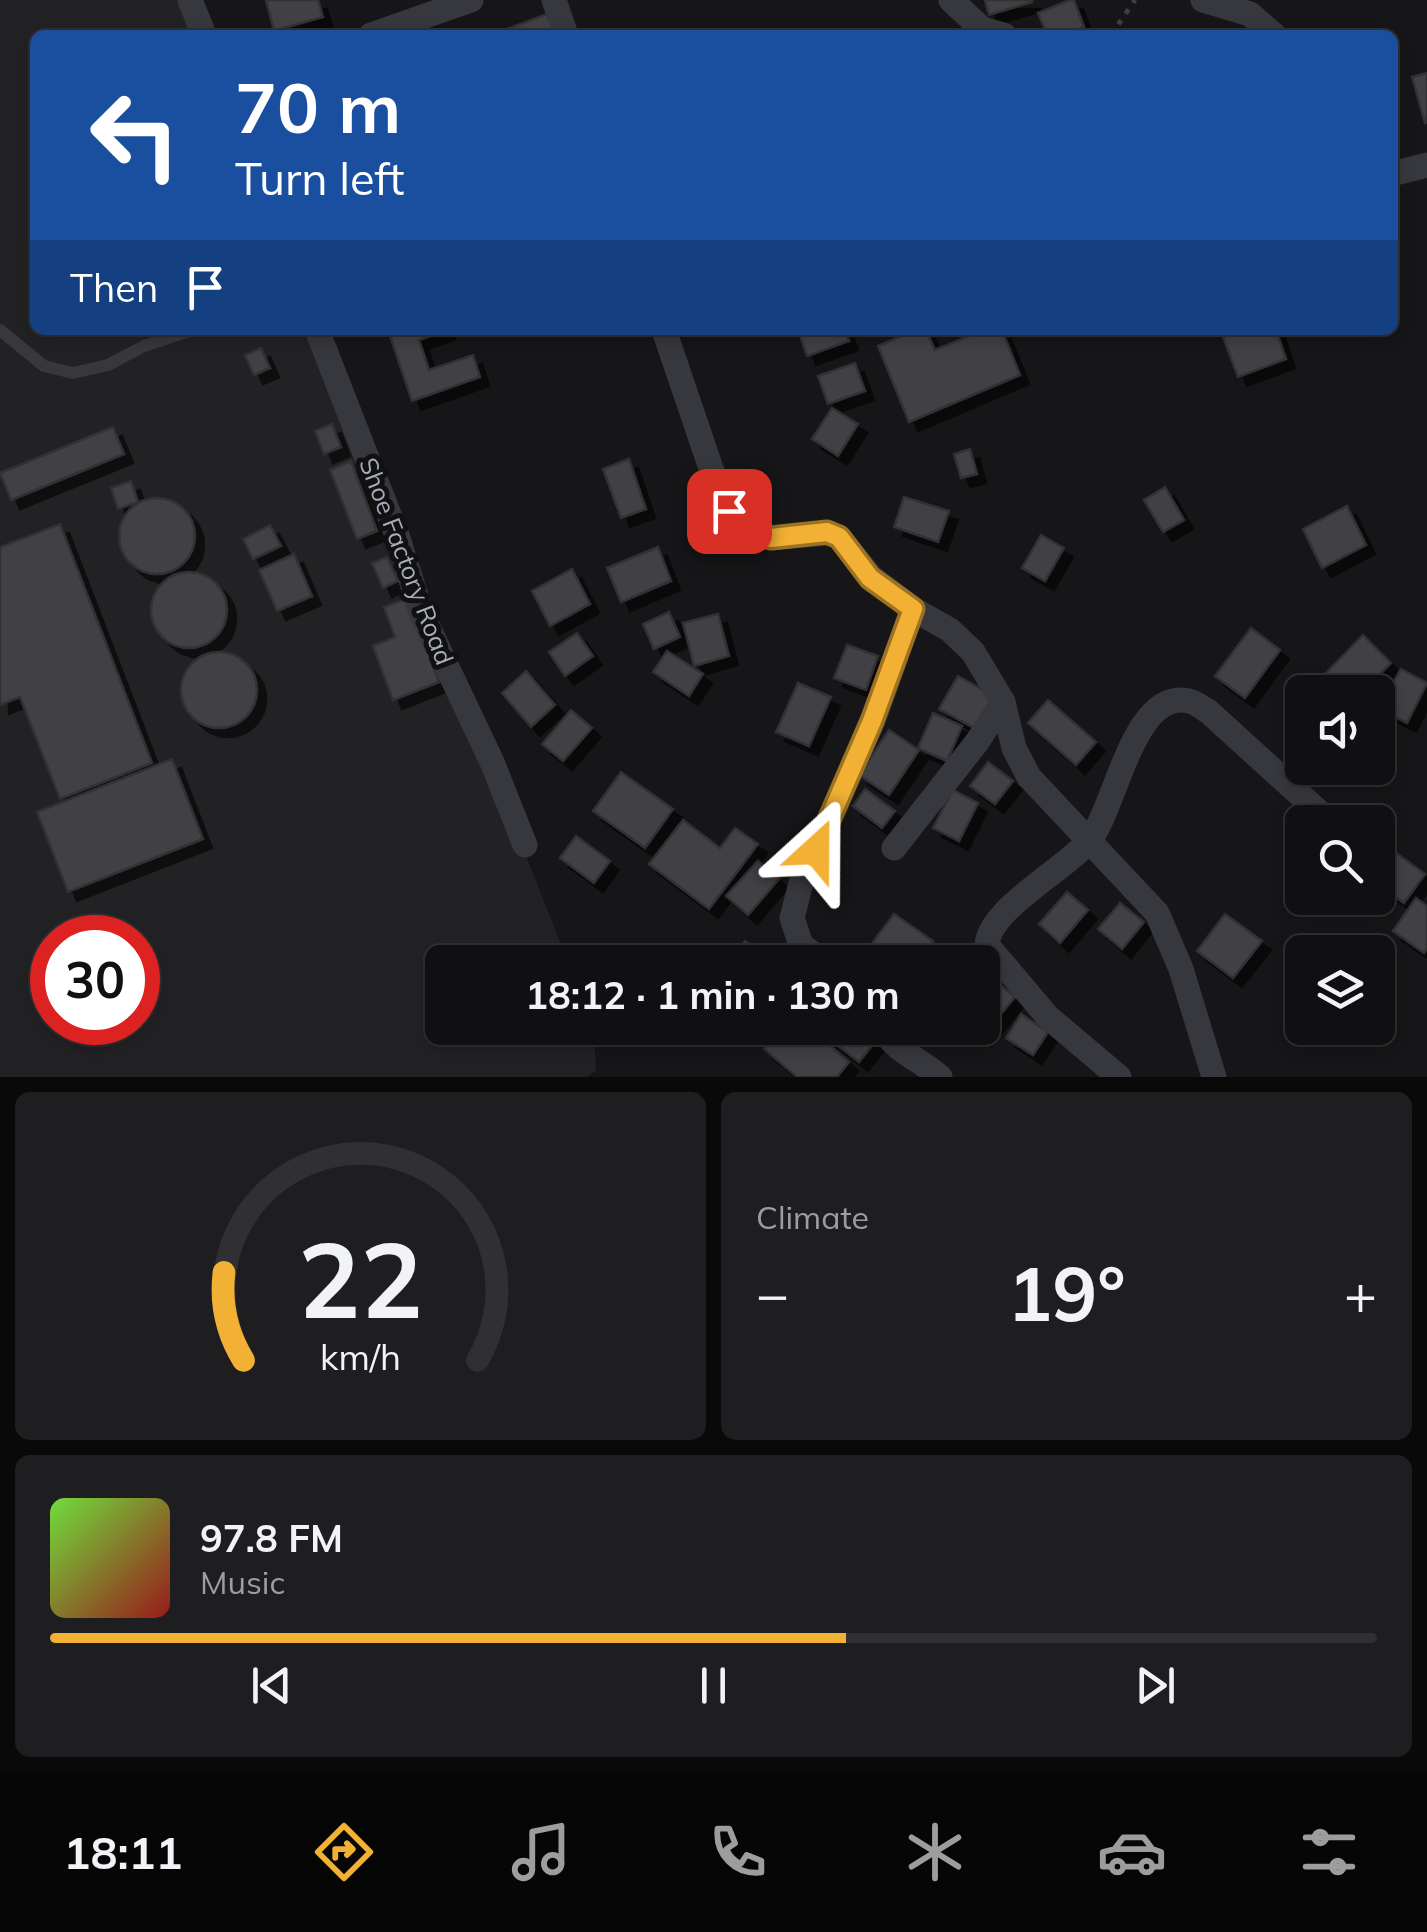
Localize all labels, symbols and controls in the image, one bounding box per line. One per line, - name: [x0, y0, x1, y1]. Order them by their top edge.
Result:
- text: 70 m: [235, 63, 401, 151]
- icon: left: [70, 70, 200, 200]
- text: Turn left: [235, 150, 404, 206]
- icon: arrive: [178, 260, 233, 315]
- text: Then: [70, 264, 158, 312]
- street label: Shoe Factory Road: [353, 453, 461, 669]
- pin: [687, 469, 772, 554]
- icon: arrive: [702, 484, 757, 539]
- map controls: [1285, 675, 1395, 1045]
- button: sound: [1285, 675, 1395, 785]
- position arrow: [764, 798, 868, 902]
- button: search: [1285, 805, 1395, 915]
- speed limit sign: 30: [30, 915, 160, 1045]
- button: layers: [1285, 935, 1395, 1045]
- text: 18:12 · 1 min · 130 m: [525, 971, 900, 1019]
- text: Climate: [756, 1197, 869, 1237]
- text: 22: [298, 1213, 423, 1344]
- text: 19°: [1007, 1246, 1126, 1340]
- text: −: [756, 1259, 789, 1328]
- text: +: [1344, 1259, 1377, 1328]
- text: km/h: [320, 1334, 401, 1379]
- text: 97.8 FM: [200, 1514, 343, 1562]
- text: Music: [200, 1562, 285, 1602]
- icon: previous: [244, 1658, 299, 1713]
- icon: pause: [686, 1658, 741, 1713]
- icon: next: [1128, 1658, 1183, 1713]
- icon: directions: [309, 1817, 379, 1887]
- icon: music: [506, 1817, 576, 1887]
- icon: phone: [703, 1817, 773, 1887]
- icon: climate: [900, 1817, 970, 1887]
- icon: car: [1097, 1817, 1167, 1887]
- icon: filters: [1294, 1817, 1364, 1887]
- text: 18:11: [63, 1824, 183, 1880]

